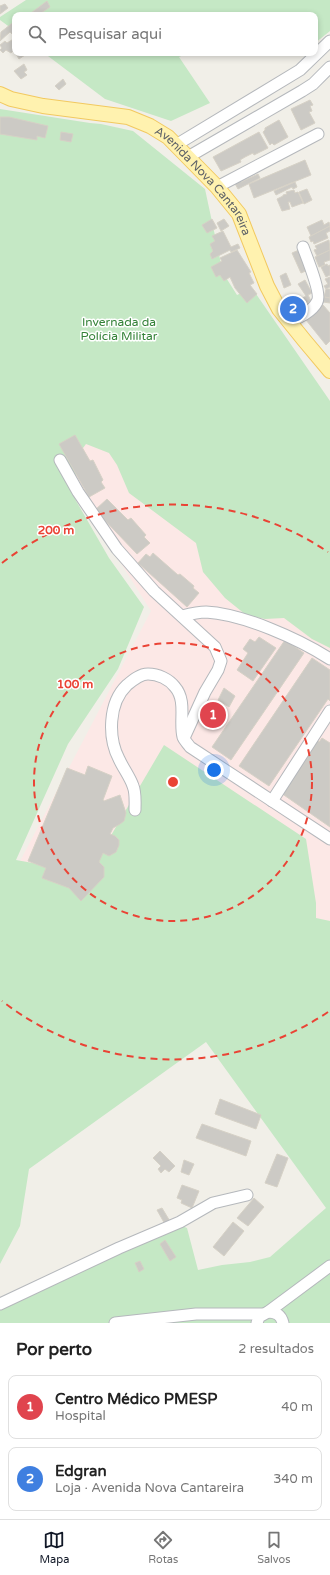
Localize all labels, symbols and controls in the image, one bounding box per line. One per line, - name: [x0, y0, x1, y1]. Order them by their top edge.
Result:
- search box: [12, 12, 318, 56]
- icon: search: [26, 23, 48, 45]
- text: Pesquisar aqui: [58, 25, 162, 43]
- street label: Avenida Nova Cantareira: [152, 124, 254, 237]
- pin: 2: [280, 294, 306, 324]
- park label: Invernada da Polícia Militar: [81, 315, 158, 343]
- text: 200 m: [38, 523, 74, 537]
- text: 100 m: [57, 677, 93, 691]
- pin: 1: [200, 700, 226, 730]
- your location: [204, 760, 224, 780]
- centre of rings: [166, 775, 180, 789]
- text: Por perto: [16, 1339, 92, 1360]
- text: 2 resultados: [238, 1341, 314, 1357]
- text: Centro Médico PMESP: [55, 1390, 217, 1408]
- text: 1: [26, 1399, 34, 1415]
- text: 40 m: [281, 1399, 313, 1415]
- text: Hospital: [55, 1408, 106, 1424]
- text: Edgran: [55, 1462, 107, 1480]
- text: 2: [26, 1471, 34, 1487]
- text: 340 m: [273, 1471, 313, 1487]
- text: Loja · Avenida Nova Cantareira: [55, 1480, 244, 1496]
- tab: Mapa: [39, 1529, 69, 1566]
- tab: Rotas: [148, 1529, 178, 1566]
- tab: Salvos: [257, 1529, 291, 1566]

